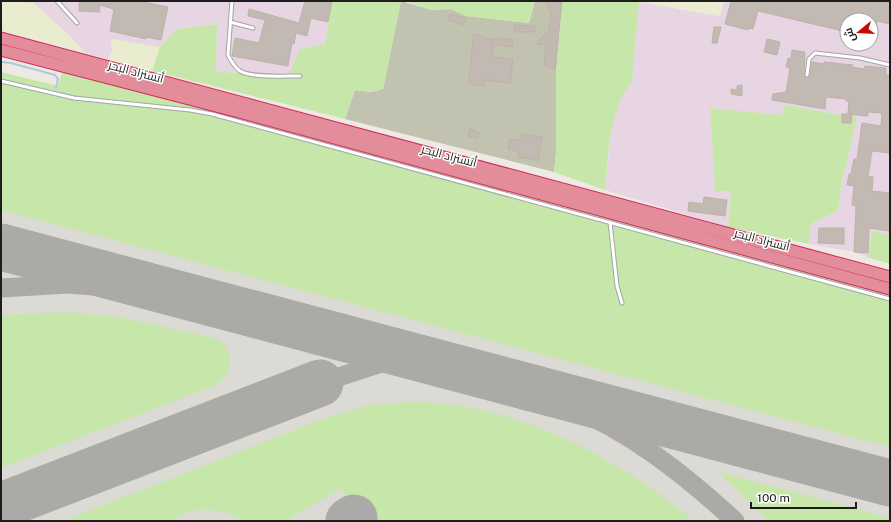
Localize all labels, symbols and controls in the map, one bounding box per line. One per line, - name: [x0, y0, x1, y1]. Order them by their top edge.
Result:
- north arrow: [839, 12, 879, 52]
- text: ش: [842, 26, 858, 44]
- street label: أتستراد البحر: [106, 57, 165, 86]
- street label: أتستراد البحر: [419, 141, 478, 170]
- street label: أتستراد البحر: [732, 225, 791, 254]
- scale bar: [751, 484, 856, 510]
- text: 100 m: [757, 491, 790, 505]

